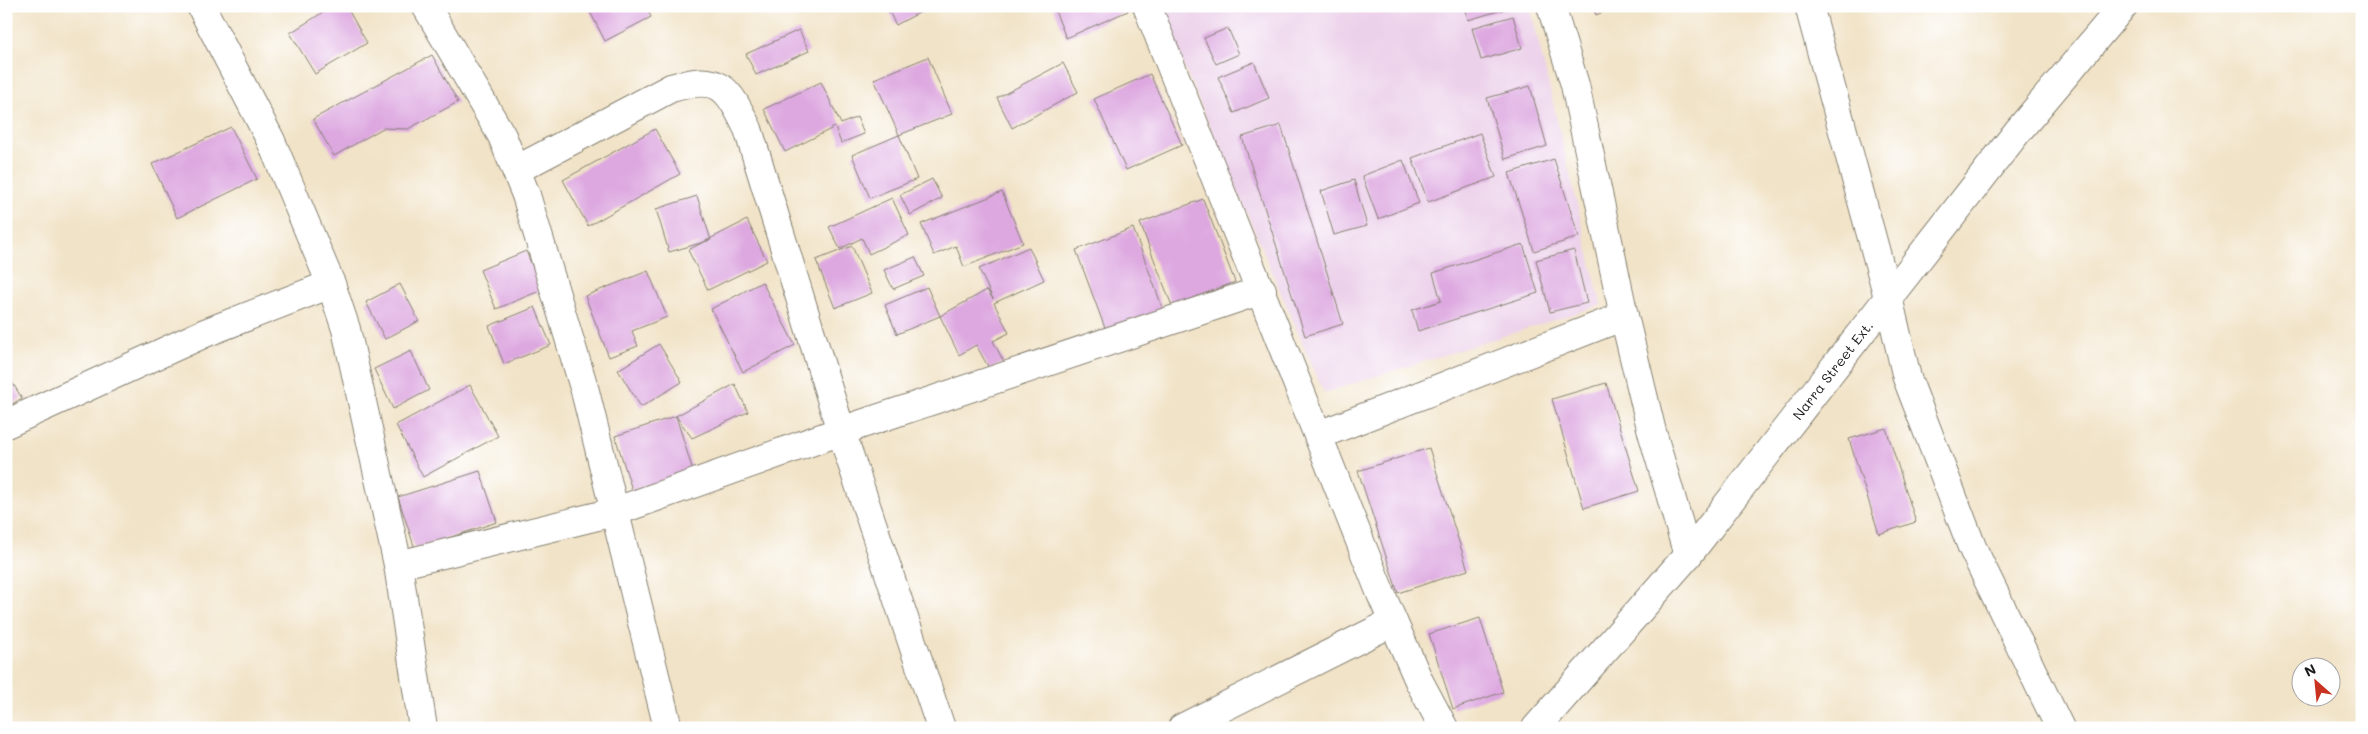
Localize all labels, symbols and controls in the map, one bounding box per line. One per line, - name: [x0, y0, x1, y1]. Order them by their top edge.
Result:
- street label: Narra Street Ext.: [1788, 316, 1877, 423]
- north arrow: [2290, 656, 2340, 706]
- text: N: [2301, 659, 2319, 681]

